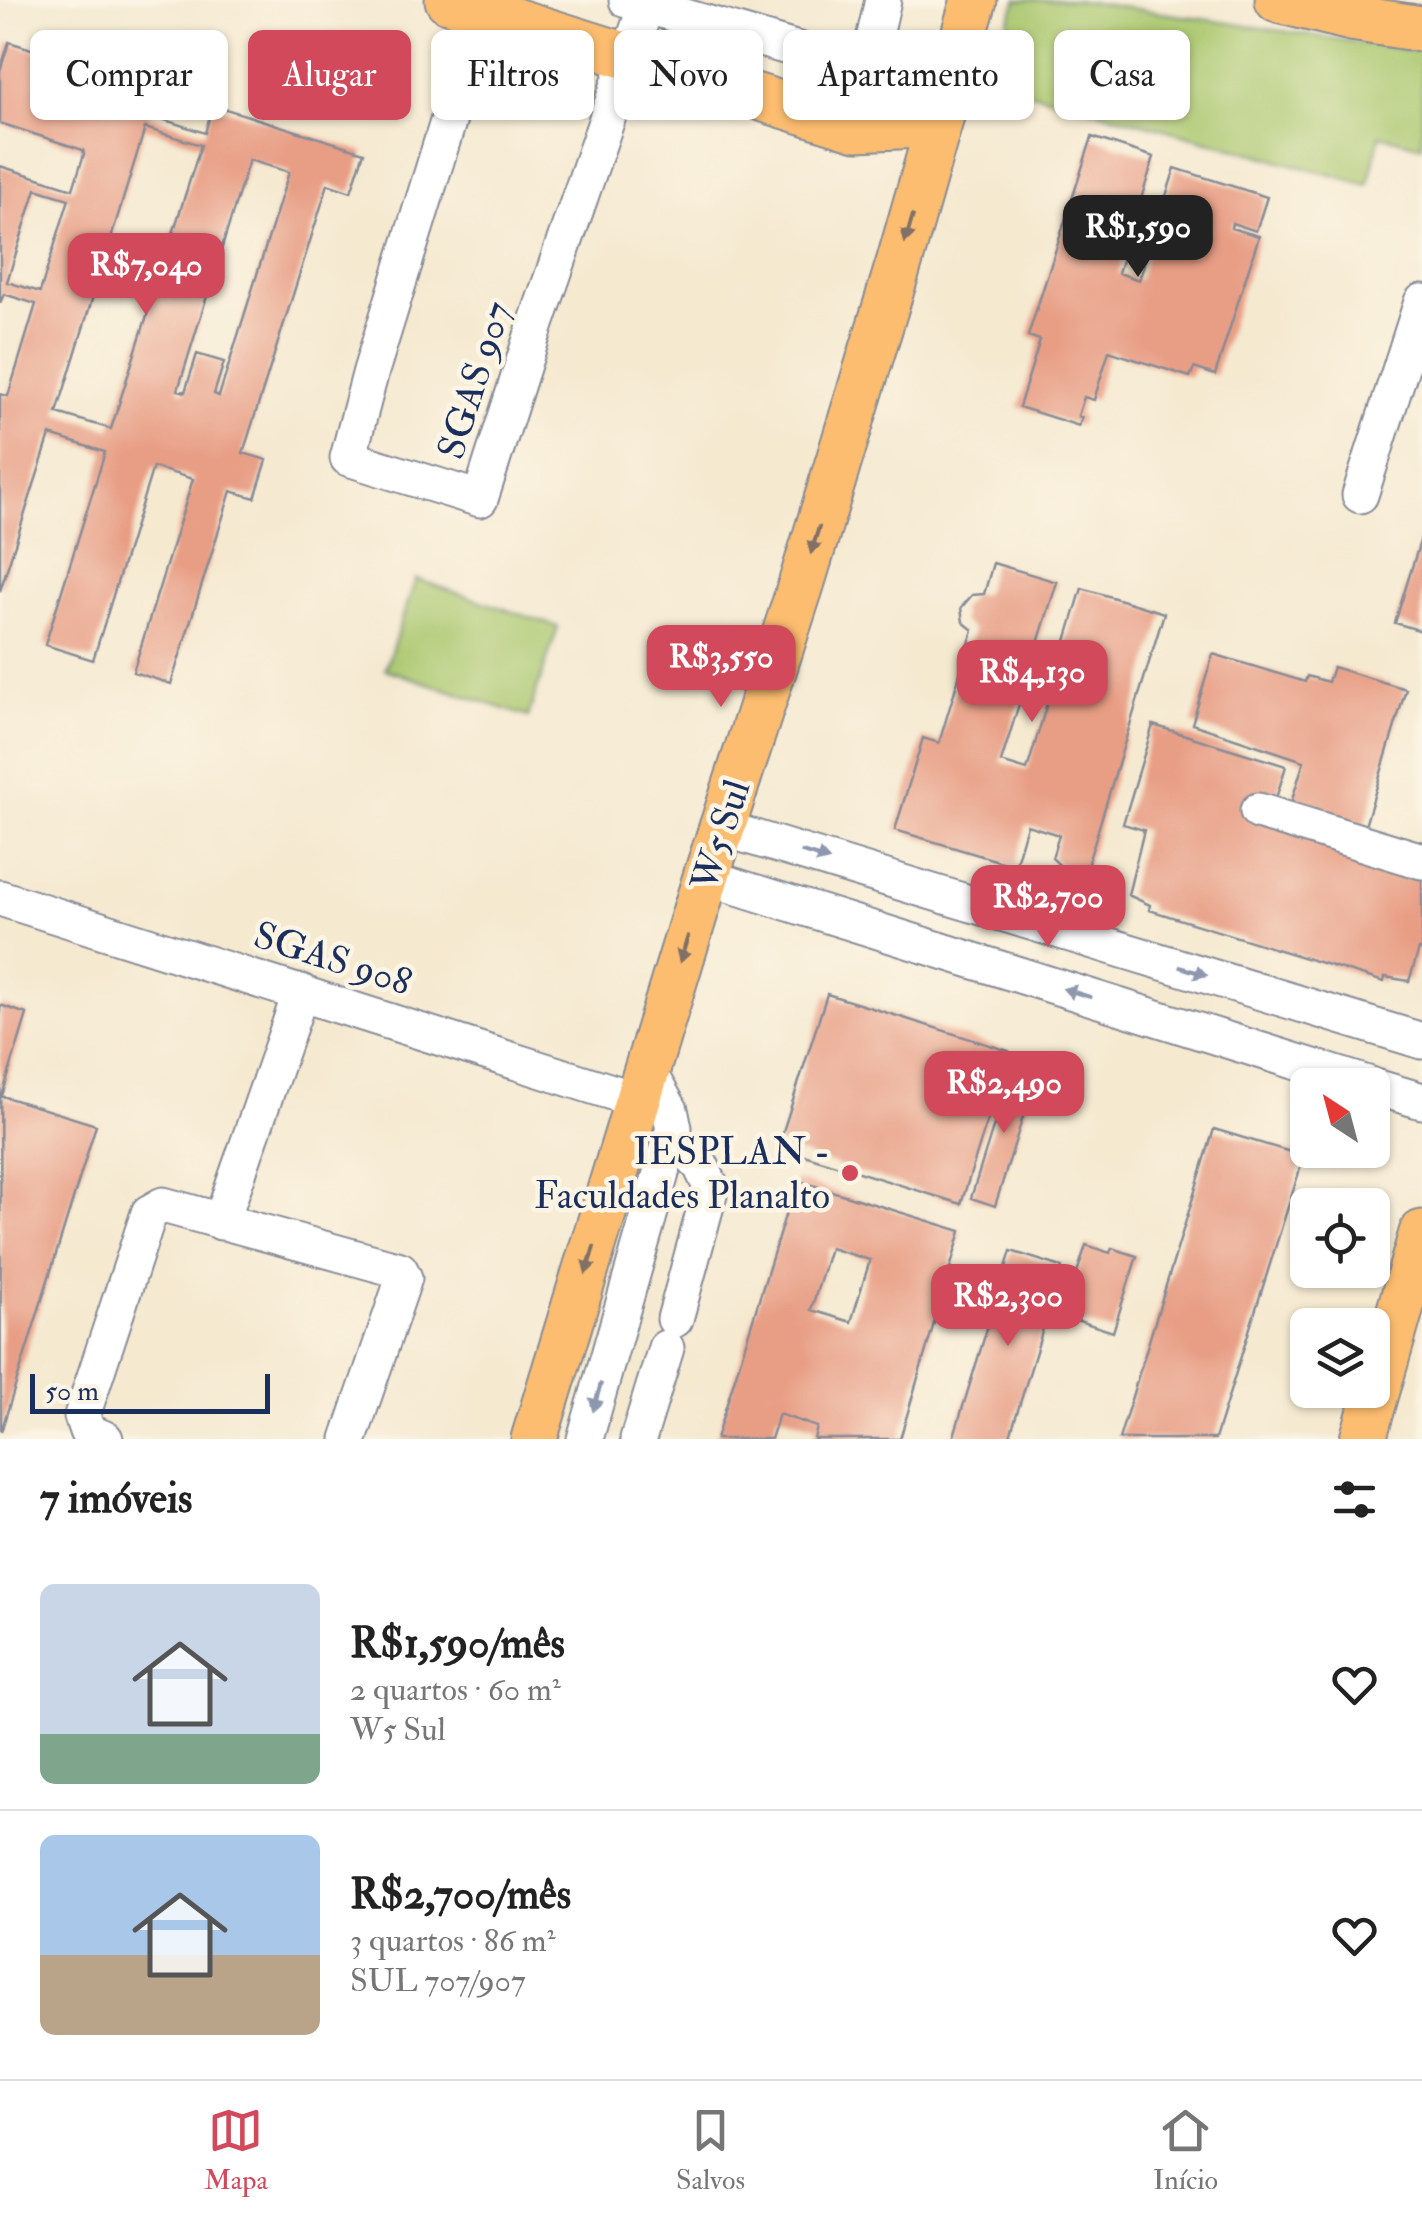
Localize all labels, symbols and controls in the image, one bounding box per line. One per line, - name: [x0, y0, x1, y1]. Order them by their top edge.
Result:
- chip: Comprar: [30, 30, 228, 120]
- chip: Alugar: [248, 30, 411, 120]
- chip: Filtros: [431, 30, 594, 120]
- chip: Novo: [614, 30, 763, 120]
- chip: Apartamento: [783, 30, 1034, 120]
- chip: Casa: [1054, 30, 1190, 120]
- pin: R$1,590: [1046, 195, 1230, 280]
- text: R$1,590: [1085, 207, 1191, 247]
- one-way arrow: [901, 214, 916, 244]
- pin: R$7,040: [54, 233, 238, 318]
- text: R$7,040: [90, 245, 202, 285]
- street label: SGAS 907: [427, 296, 523, 465]
- one-way arrow: [807, 525, 822, 555]
- pin: R$3,550: [629, 625, 813, 710]
- text: R$3,550: [669, 637, 773, 677]
- pin: R$4,130: [940, 640, 1124, 725]
- text: R$4,130: [979, 652, 1085, 692]
- street label: W5 Sul: [680, 774, 761, 898]
- one-way arrow: [800, 849, 831, 864]
- pin: R$2,700: [956, 865, 1140, 950]
- text: R$2,700: [992, 877, 1104, 917]
- street label: SGAS 908: [248, 911, 418, 1007]
- one-way arrow: [676, 934, 691, 965]
- one-way arrow: [1178, 964, 1209, 979]
- one-way arrow: [1061, 985, 1092, 1000]
- pin: R$2,490: [912, 1051, 1096, 1136]
- text: R$2,490: [946, 1063, 1062, 1103]
- north arrow: [1290, 1068, 1390, 1168]
- map controls: [1290, 1068, 1390, 1408]
- place label: IESPLAN - Faculdades Planalto: [534, 1128, 830, 1220]
- marker: IESPLAN - Faculdades Planalto: [839, 1162, 861, 1184]
- button: locate: [1290, 1188, 1390, 1288]
- one-way arrow: [582, 1246, 597, 1276]
- pin: R$2,300: [916, 1264, 1100, 1349]
- text: R$2,300: [953, 1276, 1063, 1316]
- button: layers: [1290, 1308, 1390, 1408]
- scale bar: [30, 1369, 270, 1414]
- text: 50 m: [45, 1374, 99, 1409]
- one-way arrow: [588, 1382, 604, 1413]
- icon: filters: [1327, 1472, 1382, 1527]
- text: 7 imóveis: [40, 1473, 192, 1525]
- text: R$1,590/mês: [350, 1618, 565, 1670]
- icon: home: [120, 1624, 240, 1744]
- icon: heart: [1327, 1657, 1382, 1712]
- text: 2 quartos · 60 m²: [350, 1670, 561, 1710]
- text: W5 Sul: [350, 1710, 446, 1750]
- text: R$2,700/mês: [350, 1869, 571, 1921]
- icon: home: [120, 1875, 240, 1995]
- icon: heart: [1327, 1908, 1382, 1963]
- text: 3 quartos · 86 m²: [350, 1921, 555, 1961]
- text: SUL 707/907: [350, 1961, 526, 2001]
- tab: Mapa: [204, 2103, 268, 2198]
- tab: Salvos: [676, 2103, 745, 2198]
- tab: Início: [1153, 2103, 1218, 2198]

